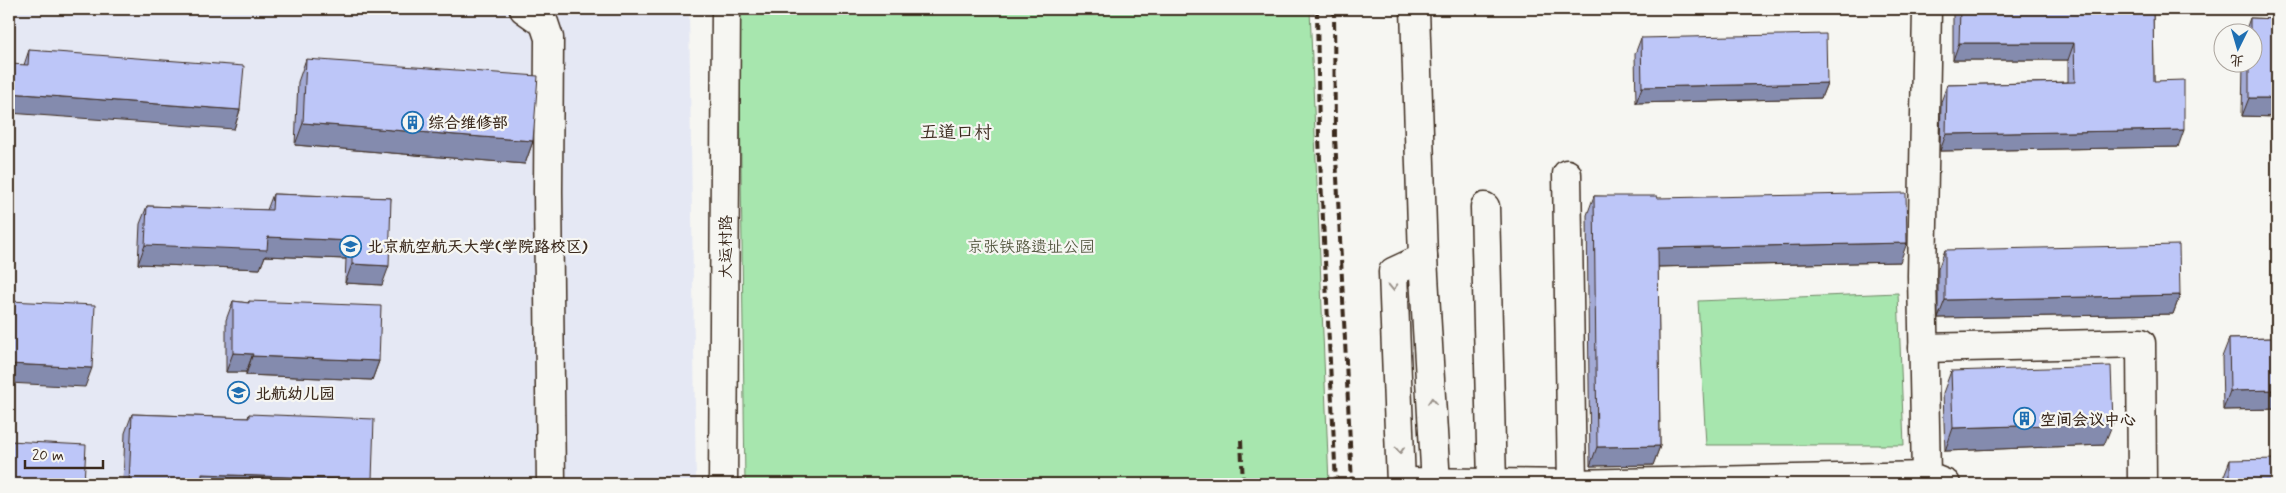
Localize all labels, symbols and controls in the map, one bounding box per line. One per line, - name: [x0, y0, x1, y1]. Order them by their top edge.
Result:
- north arrow: [2214, 22, 2264, 72]
- text: 北: [2229, 50, 2245, 70]
- building icon: 综合维修部: [400, 110, 424, 134]
- place label: 综合维修部: [428, 113, 508, 134]
- district label: 五道口村: [920, 121, 992, 145]
- street label: 大运村路: [716, 215, 737, 279]
- school or university icon: 北京航空航天大学(学院路校区): [339, 234, 363, 258]
- place label: 北京航空航天大学(学院路校区): [367, 237, 588, 258]
- park label: 京张铁路遗址公园: [967, 237, 1095, 258]
- one-way arrow: [1388, 283, 1399, 291]
- school or university icon: 北航幼儿园: [227, 381, 251, 405]
- place label: 北航幼儿园: [255, 384, 335, 405]
- one-way arrow: [1426, 396, 1437, 404]
- building icon: 空间会议中心: [2012, 407, 2036, 431]
- place label: 空间会议中心: [2040, 410, 2136, 431]
- scale bar: [25, 438, 102, 470]
- text: 20 m: [32, 446, 64, 466]
- one-way arrow: [1395, 446, 1405, 454]

